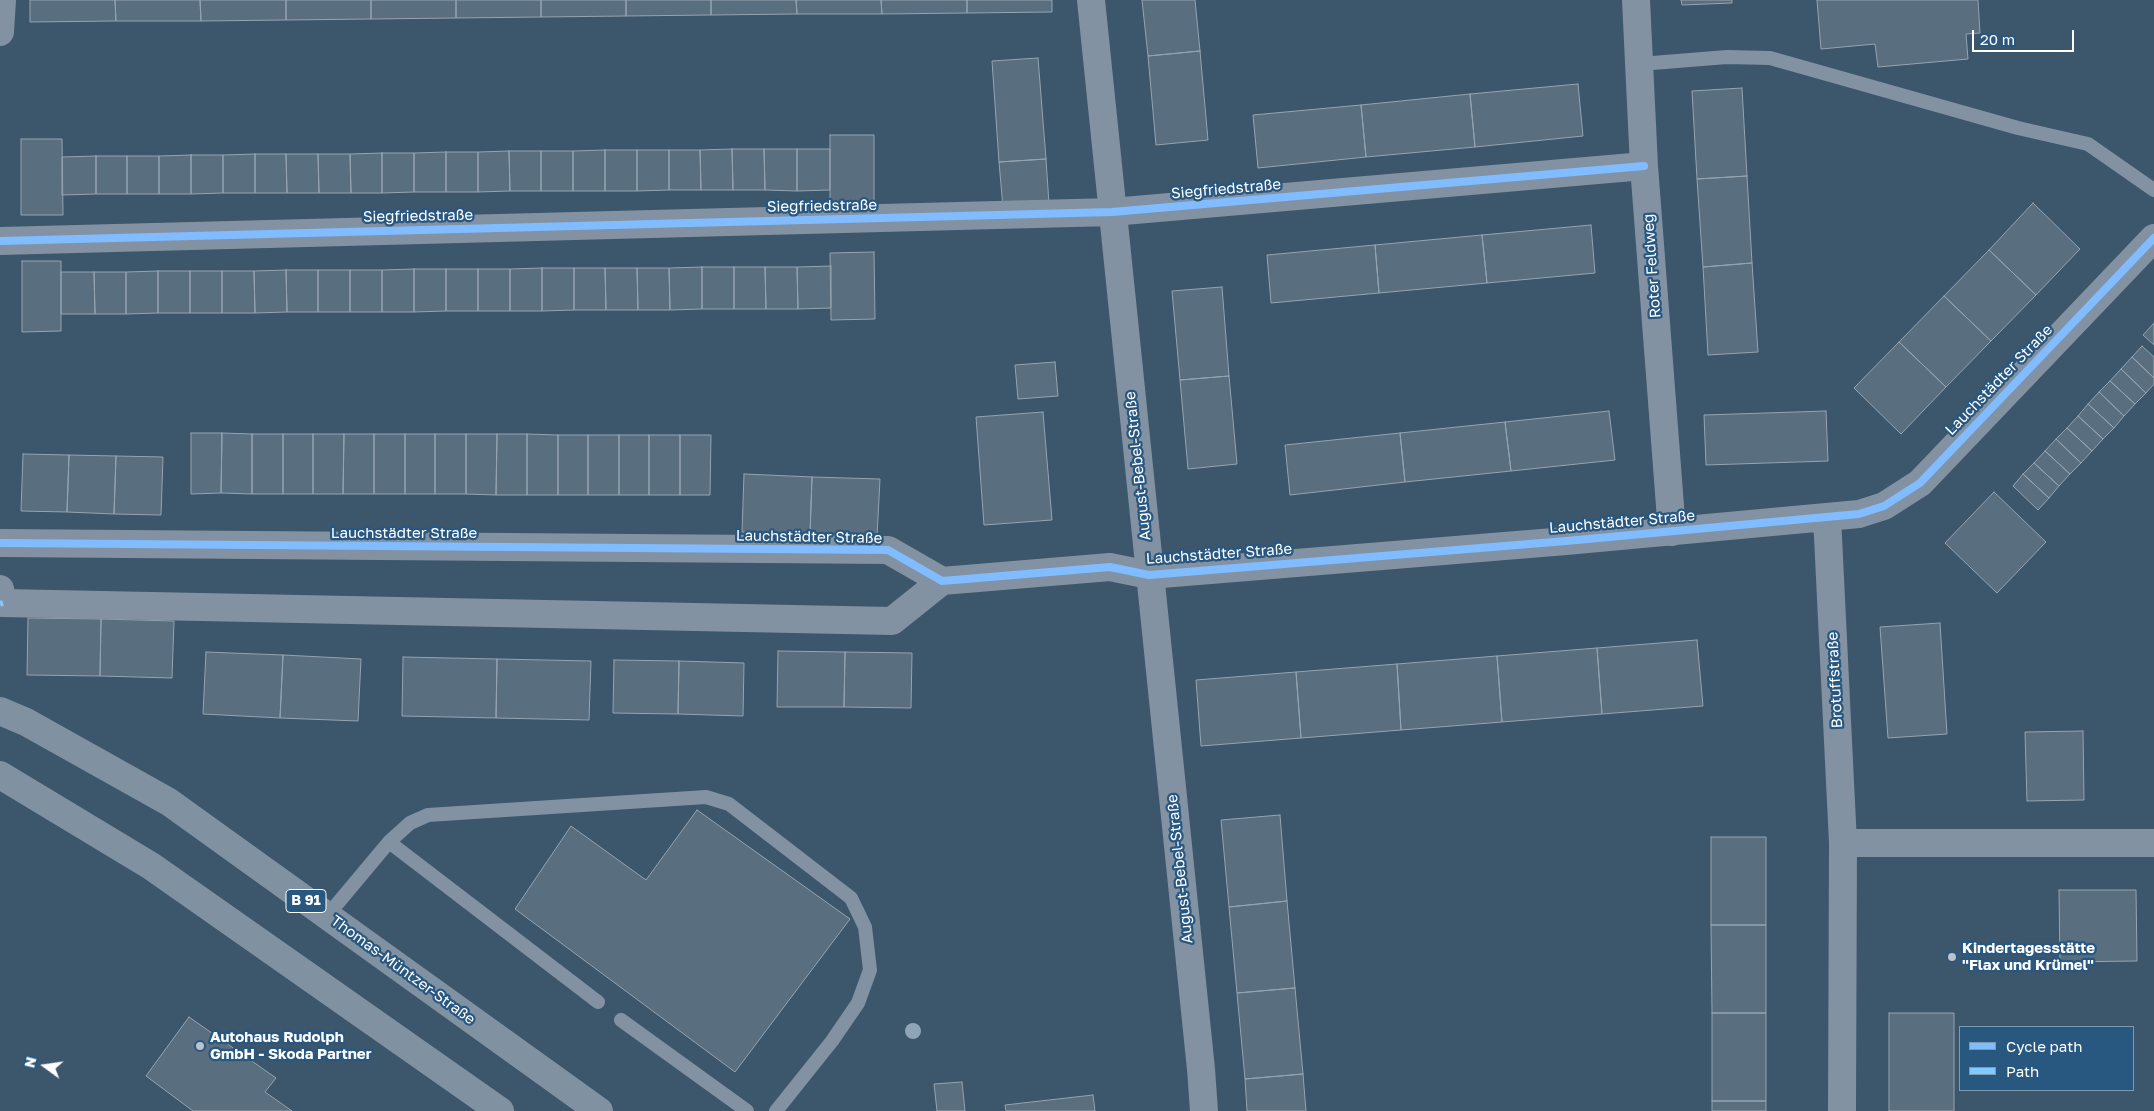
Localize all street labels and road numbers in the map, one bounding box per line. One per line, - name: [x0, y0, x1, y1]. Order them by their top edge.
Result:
- street label: Siegfriedstraße: [1170, 175, 1282, 203]
- street label: Siegfriedstraße: [767, 196, 877, 216]
- street label: Siegfriedstraße: [363, 206, 473, 226]
- street label: Roter Feldweg: [1639, 213, 1665, 319]
- street label: Lauchstädter Straße: [1942, 321, 2056, 439]
- street label: August-Bebel-Straße: [1121, 391, 1155, 541]
- street label: Lauchstädter Straße: [1548, 507, 1696, 537]
- street label: Lauchstädter Straße: [331, 524, 477, 542]
- street label: Lauchstädter Straße: [736, 527, 882, 547]
- street label: Lauchstädter Straße: [1145, 540, 1293, 568]
- street label: Brotuffstraße: [1823, 631, 1847, 729]
- street label: August-Bebel-Straße: [1163, 794, 1197, 944]
- road number: B 91: [286, 889, 326, 912]
- street label: Thomas-Müntzer-Straße: [327, 912, 479, 1028]

